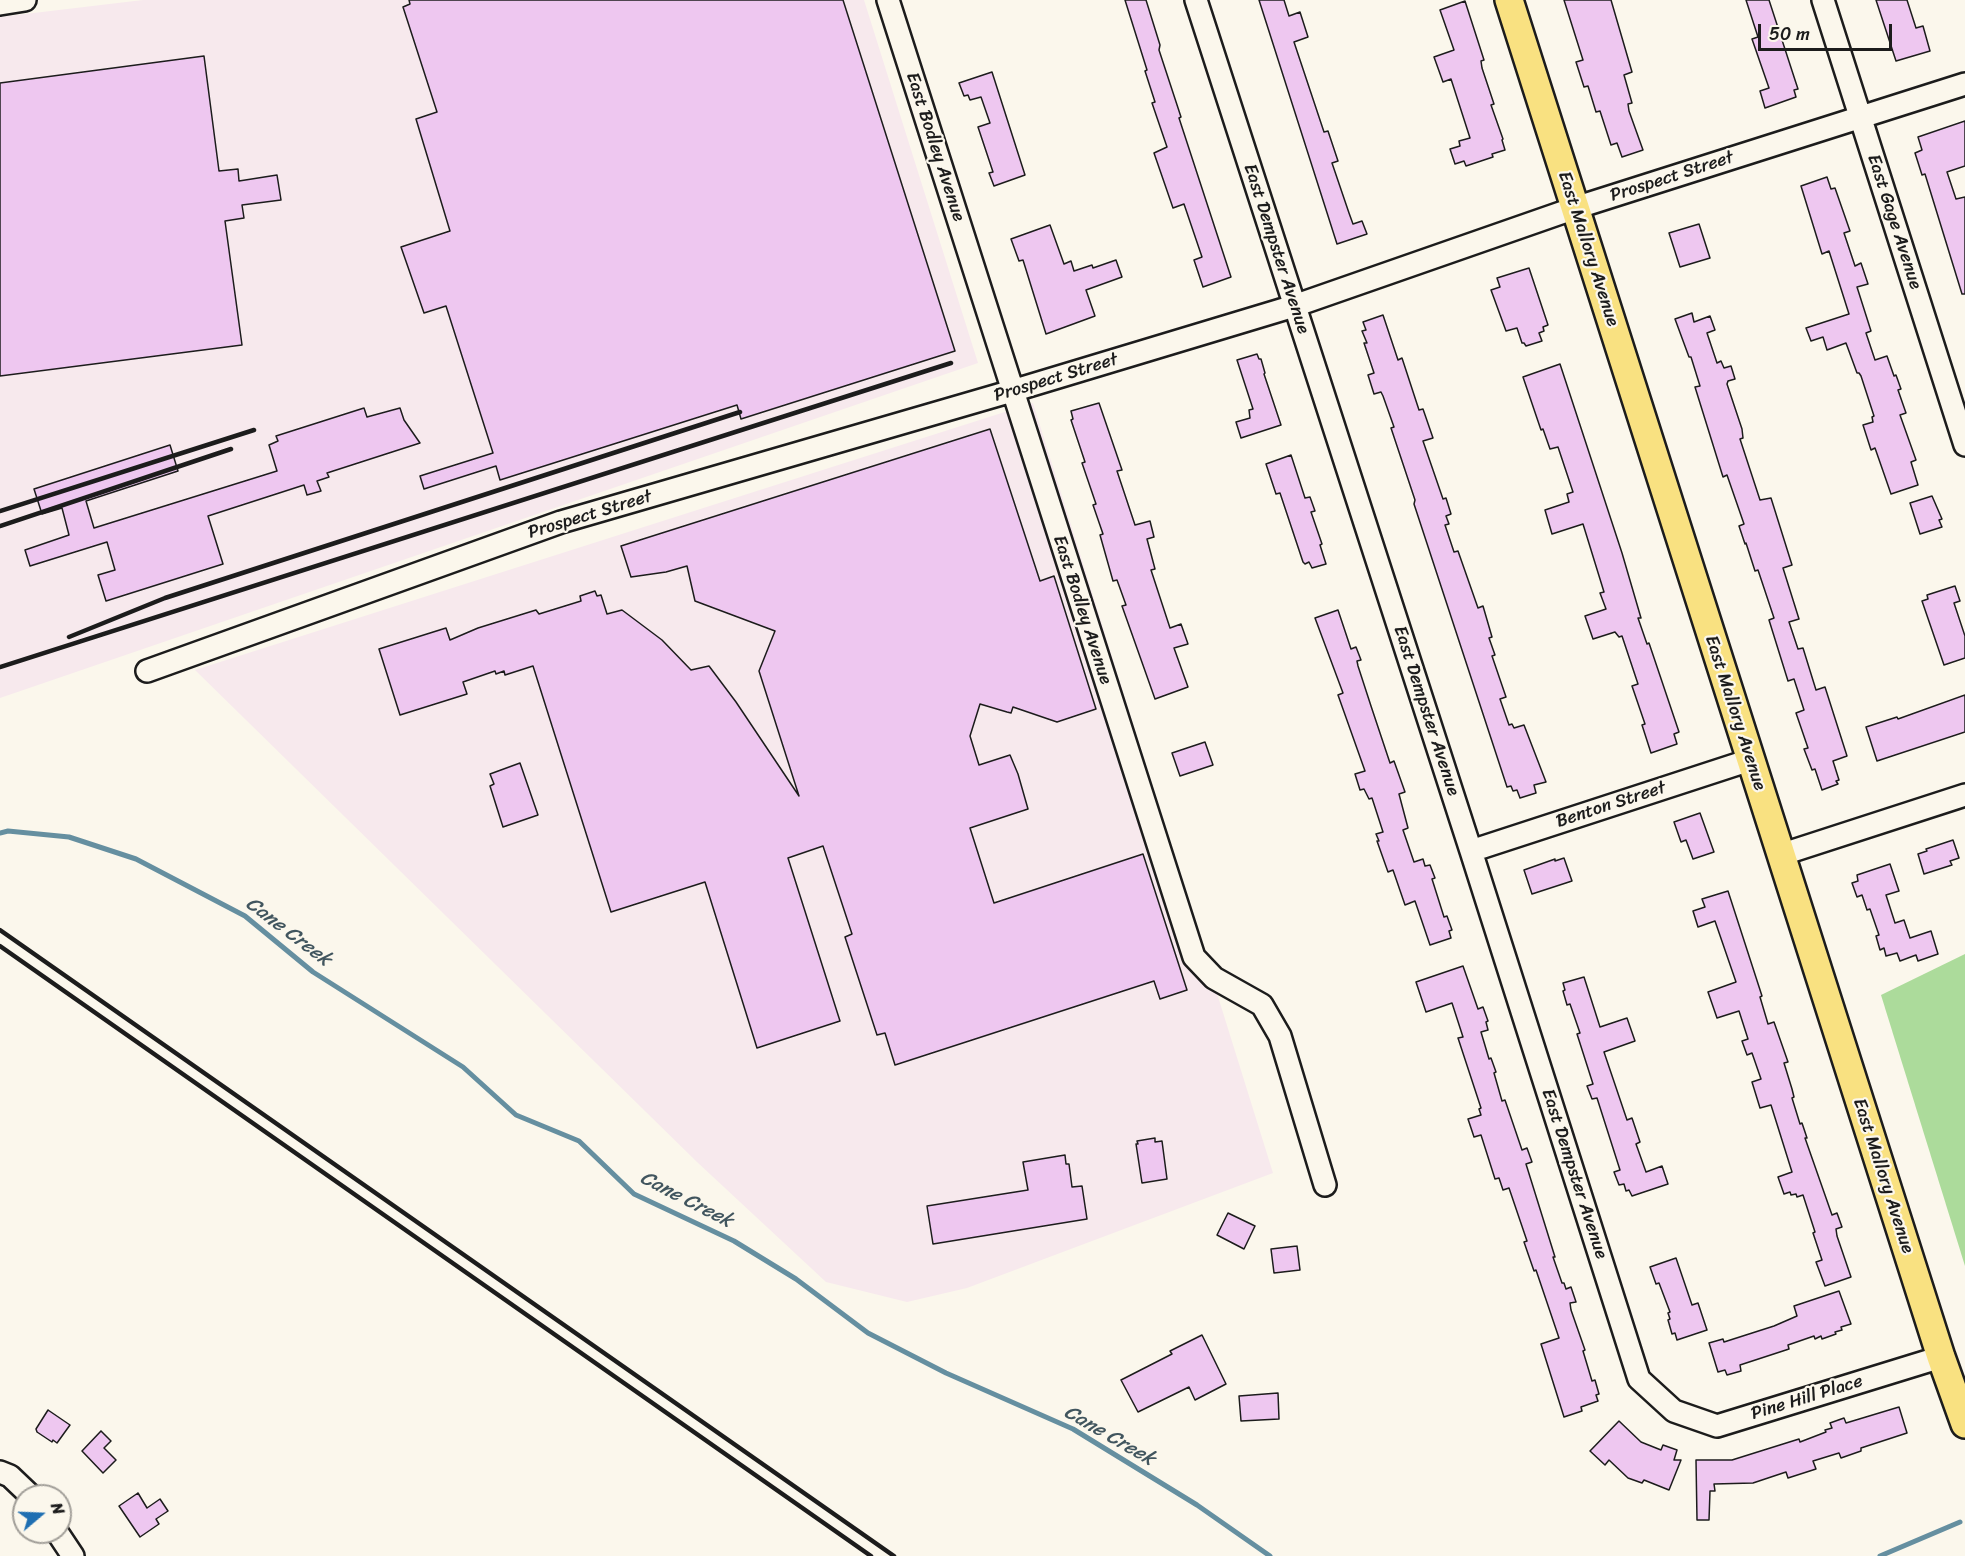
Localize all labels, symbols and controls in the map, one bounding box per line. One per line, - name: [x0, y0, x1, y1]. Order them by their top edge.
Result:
- scale bar: [1761, 12, 1894, 50]
- text: 50 m: [1769, 18, 1810, 50]
- street label: East Bodley Avenue: [901, 70, 969, 224]
- street label: Prospect Street: [1608, 147, 1736, 207]
- street label: East Gage Avenue: [1862, 152, 1926, 292]
- street label: East Dempster Avenue: [1238, 161, 1314, 337]
- street label: East Mallory Avenue: [1553, 169, 1623, 329]
- street label: Prospect Street: [991, 349, 1121, 407]
- street label: Prospect Street: [525, 486, 655, 544]
- street label: East Bodley Avenue: [1048, 533, 1116, 687]
- street label: East Dempster Avenue: [1388, 623, 1464, 799]
- street label: East Mallory Avenue: [1700, 633, 1770, 793]
- street label: Benton Street: [1553, 777, 1669, 833]
- water label: Cane Creek: [241, 892, 335, 972]
- street label: East Dempster Avenue: [1536, 1086, 1612, 1262]
- street label: East Mallory Avenue: [1848, 1096, 1918, 1256]
- water label: Cane Creek: [636, 1166, 736, 1234]
- street label: Pine Hill Place: [1749, 1371, 1865, 1425]
- water label: Cane Creek: [1059, 1400, 1159, 1472]
- north arrow: [12, 1484, 72, 1544]
- text: N: [42, 1499, 73, 1519]

